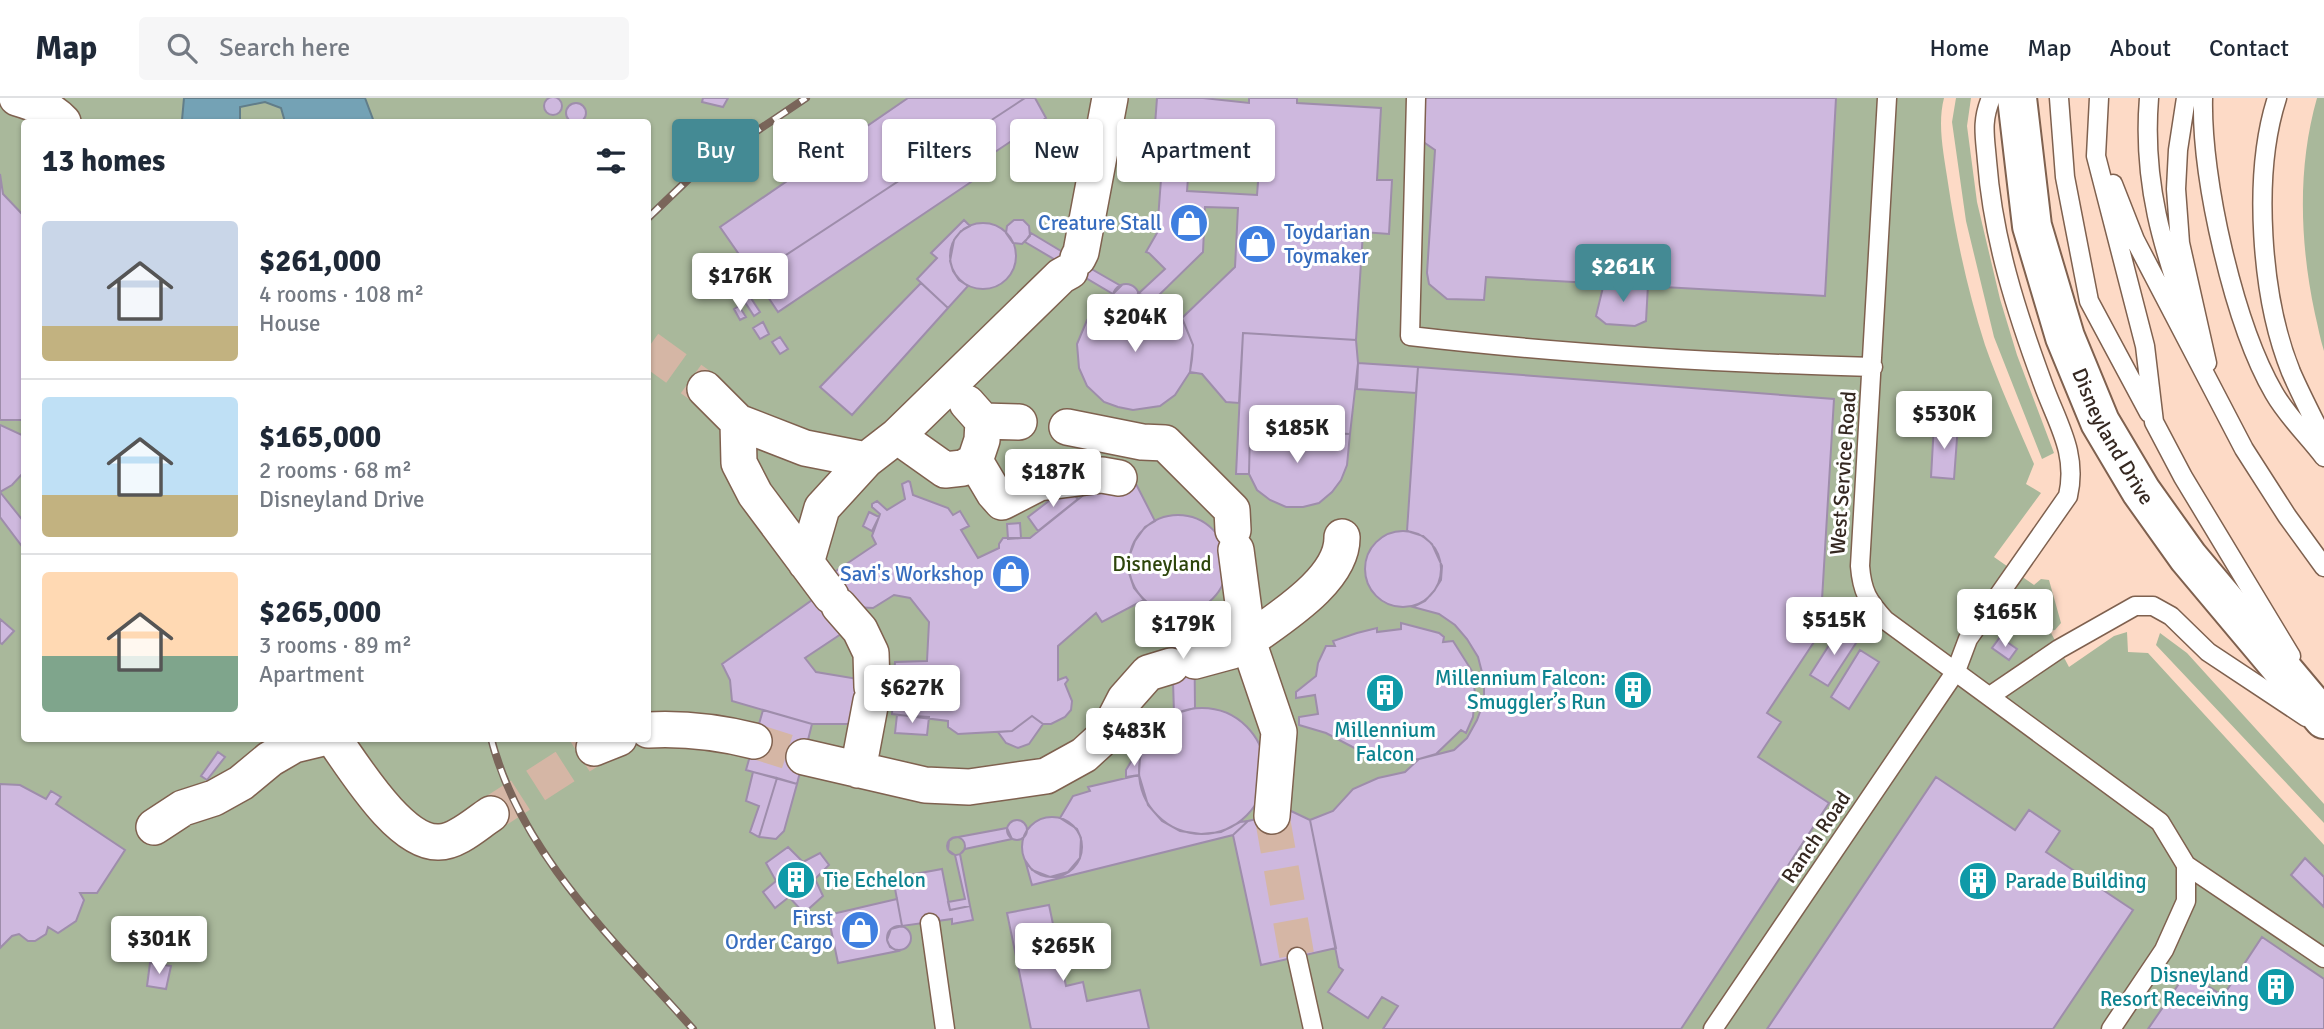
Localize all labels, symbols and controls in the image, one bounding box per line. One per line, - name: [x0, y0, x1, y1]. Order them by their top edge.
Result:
- search box: [139, 17, 629, 80]
- text: Map: [35, 28, 97, 69]
- icon: search: [163, 29, 201, 67]
- text: Search here: [219, 32, 350, 64]
- text: Home: [1929, 33, 1989, 63]
- text: Map: [2027, 33, 2072, 63]
- text: About: [2110, 33, 2171, 63]
- text: Contact: [2209, 33, 2289, 63]
- chip: Buy: [672, 119, 759, 182]
- chip: Rent: [773, 119, 868, 182]
- chip: Filters: [882, 119, 996, 182]
- chip: New: [1010, 119, 1103, 182]
- chip: Apartment: [1117, 119, 1275, 182]
- icon: filters: [592, 142, 630, 180]
- text: 13 homes: [42, 143, 165, 180]
- shop icon: Creature Stall: [1168, 202, 1210, 244]
- place label: Creature Stall: [1038, 210, 1162, 236]
- place label: Toydarian Toymaker: [1284, 219, 1371, 269]
- shop icon: Toydarian Toymaker: [1236, 223, 1278, 265]
- text: $261,000: [259, 243, 381, 280]
- pin: $261K: [1574, 244, 1672, 304]
- icon: home: [98, 249, 182, 333]
- text: $261K: [1591, 252, 1655, 281]
- pin: $176K: [691, 254, 789, 313]
- text: $176K: [708, 261, 772, 290]
- text: 4 rooms · 108 m²: [259, 280, 424, 309]
- pin: $204K: [1086, 294, 1184, 354]
- text: $204K: [1103, 302, 1167, 331]
- text: House: [259, 309, 321, 338]
- street label: Disneyland Drive: [2066, 364, 2160, 510]
- street label: West Service Road: [1824, 390, 1862, 556]
- pin: $530K: [1895, 392, 1993, 451]
- text: $530K: [1912, 399, 1976, 428]
- pin: $185K: [1248, 406, 1346, 465]
- text: $185K: [1265, 413, 1329, 442]
- text: $165,000: [259, 419, 381, 456]
- icon: home: [98, 425, 182, 509]
- pin: $187K: [1004, 450, 1102, 509]
- text: 2 rooms · 68 m²: [259, 456, 412, 485]
- text: $187K: [1021, 457, 1085, 486]
- text: Disneyland Drive: [259, 485, 424, 514]
- park label: Disneyland: [1112, 551, 1212, 577]
- shop icon: Savi's Workshop: [990, 553, 1032, 595]
- place label: Savi's Workshop: [840, 561, 984, 587]
- pin: $165K: [1956, 589, 2054, 649]
- text: $265,000: [259, 594, 381, 631]
- text: $165K: [1973, 597, 2037, 626]
- pin: $515K: [1785, 598, 1883, 657]
- icon: home: [98, 600, 182, 684]
- pin: $179K: [1134, 602, 1232, 661]
- text: $515K: [1802, 605, 1866, 634]
- text: $179K: [1151, 609, 1215, 638]
- text: 3 rooms · 89 m²: [259, 631, 412, 660]
- text: Apartment: [259, 660, 364, 689]
- place label: Millennium Falcon: Smuggler’s Run: [1435, 665, 1606, 715]
- pin: $627K: [863, 666, 961, 725]
- building icon: Millennium Falcon: Smuggler’s Run: [1612, 669, 1654, 711]
- building icon: Millennium Falcon: [1364, 672, 1406, 714]
- text: $627K: [880, 673, 944, 702]
- pin: $483K: [1085, 708, 1183, 768]
- text: $483K: [1102, 716, 1166, 745]
- place label: Millennium Falcon: [1334, 717, 1436, 767]
- street label: Ranch Road: [1776, 786, 1856, 888]
- building icon: Tie Echelon: [775, 859, 817, 901]
- building icon: Parade Building: [1957, 860, 1999, 902]
- place label: Tie Echelon: [823, 867, 926, 893]
- place label: Parade Building: [2005, 868, 2147, 894]
- place label: First Order Cargo: [725, 905, 833, 955]
- shop icon: First Order Cargo: [839, 909, 881, 951]
- pin: $301K: [110, 916, 208, 976]
- text: $301K: [127, 924, 191, 953]
- pin: $265K: [1014, 924, 1112, 983]
- text: $265K: [1031, 931, 1095, 960]
- place label: Disneyland Resort Receiving: [2100, 962, 2249, 1012]
- building icon: Disneyland Resort Receiving: [2255, 966, 2297, 1008]

